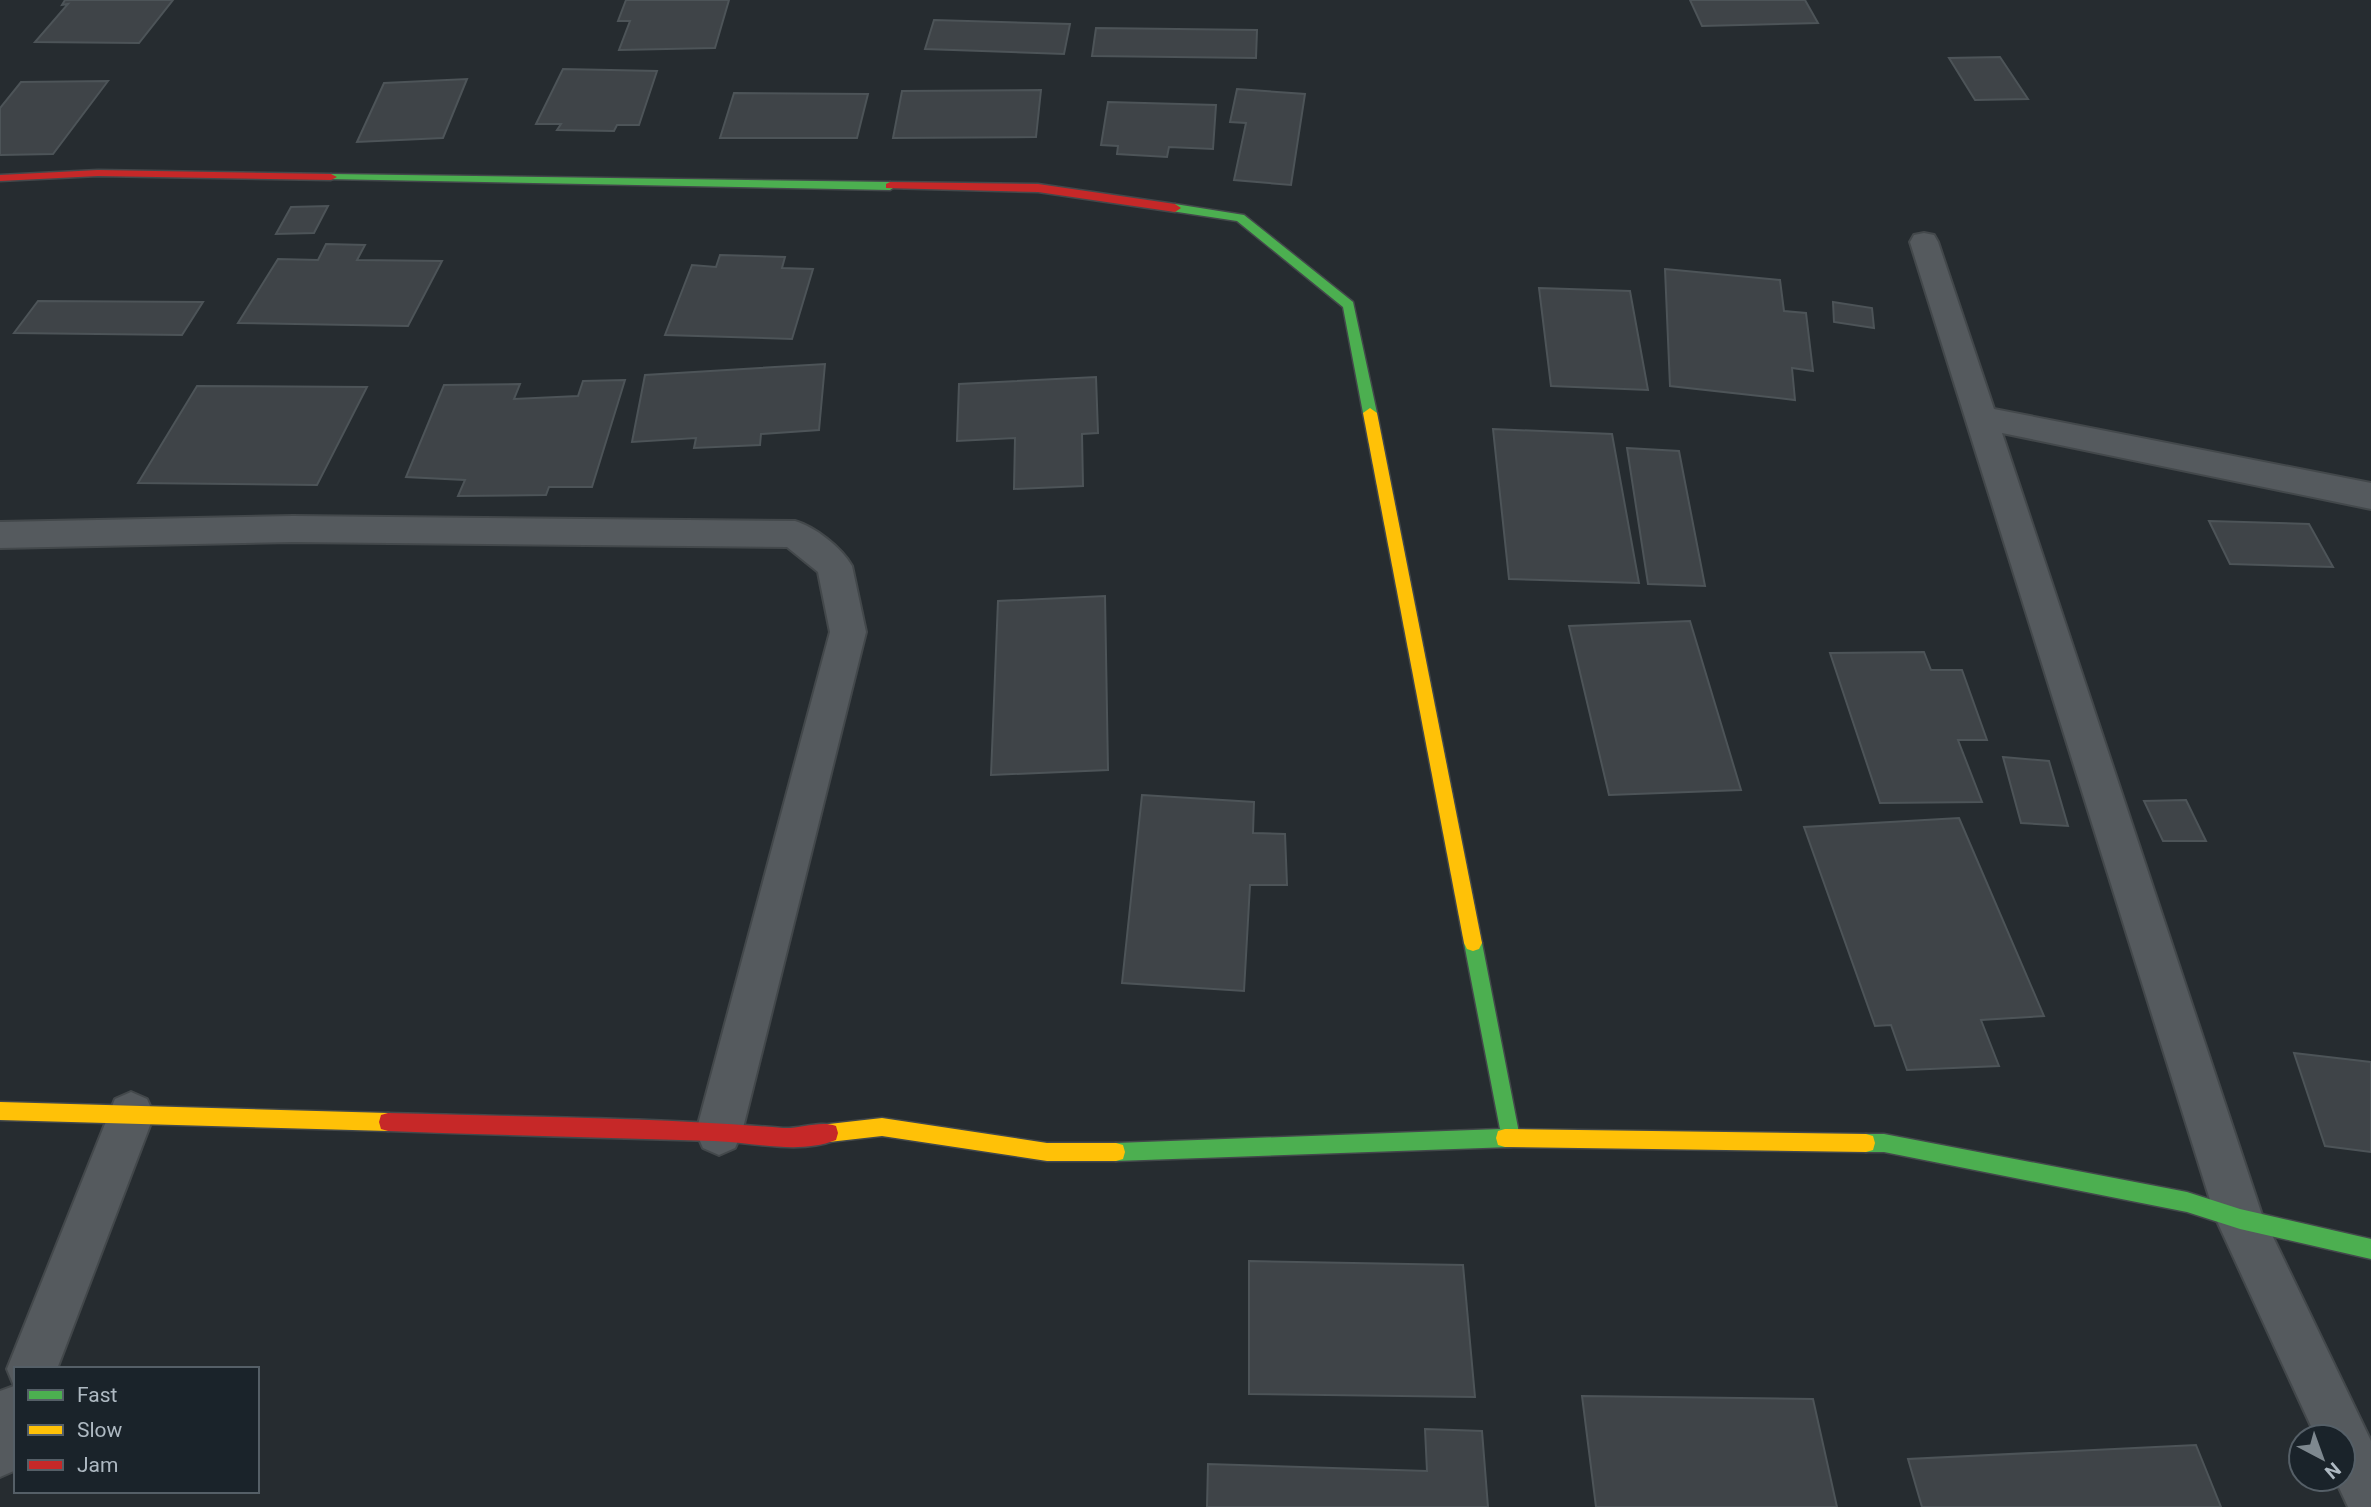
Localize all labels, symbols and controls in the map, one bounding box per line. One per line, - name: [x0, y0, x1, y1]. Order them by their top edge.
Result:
- legend: [14, 1367, 259, 1493]
- text: Fast: [77, 1383, 118, 1407]
- text: Slow: [77, 1418, 123, 1442]
- north arrow: [2287, 1423, 2357, 1493]
- text: Jam: [77, 1453, 118, 1477]
- text: N: [2320, 1457, 2345, 1484]

